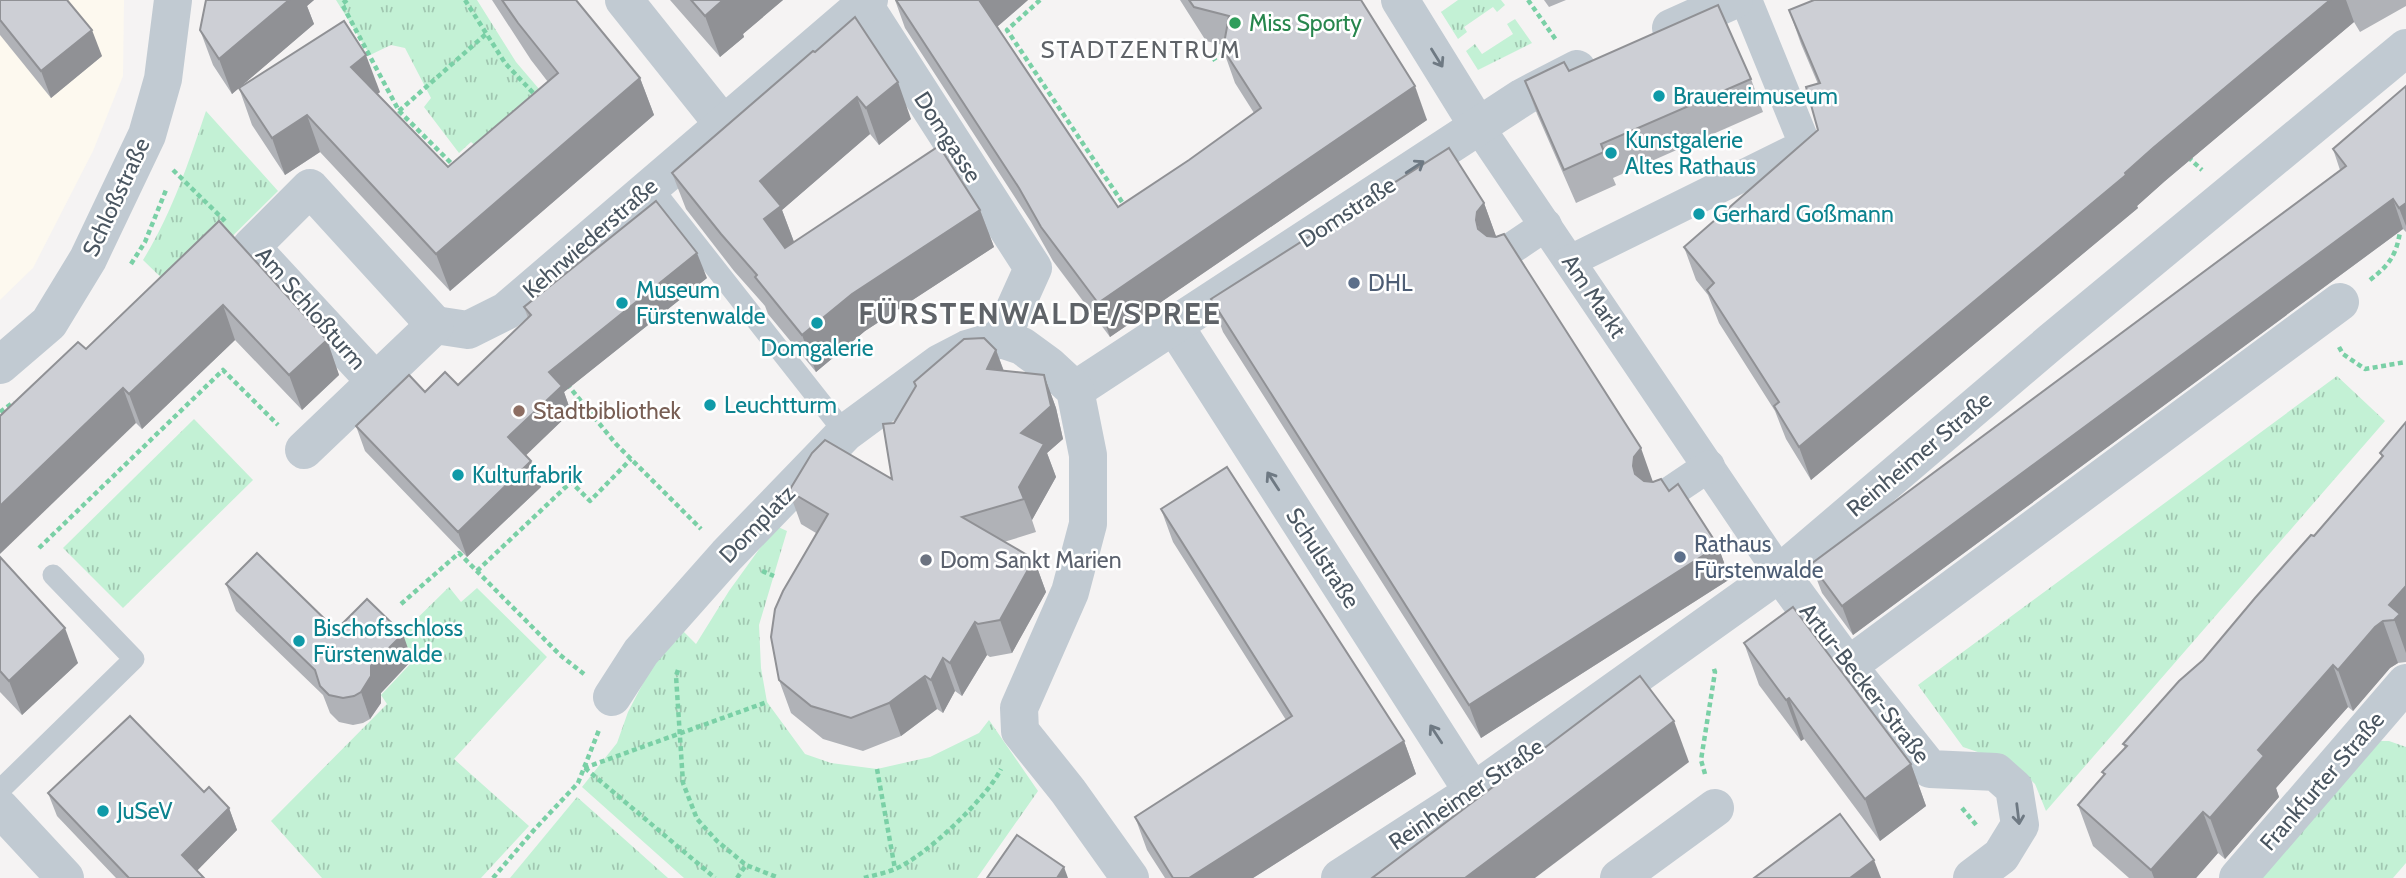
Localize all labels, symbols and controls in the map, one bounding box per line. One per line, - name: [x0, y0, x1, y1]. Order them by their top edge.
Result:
- place label: Miss Sporty: [1249, 9, 1362, 37]
- marker: Miss Sporty: [1227, 15, 1243, 31]
- district label: STADTZENTRUM: [1040, 35, 1242, 64]
- one-way arrow: [1430, 47, 1444, 67]
- place label: Brauereimuseum: [1673, 82, 1838, 110]
- street label: Domgasse: [908, 86, 988, 188]
- marker: Brauereimuseum: [1651, 88, 1667, 104]
- place label: Kunstgalerie Altes Rathaus: [1625, 126, 1756, 180]
- street label: Schloßstraße: [76, 133, 156, 261]
- marker: Kunstgalerie Altes Rathaus: [1603, 145, 1619, 161]
- one-way arrow: [1405, 160, 1424, 174]
- street label: Domstraße: [1293, 170, 1401, 254]
- street label: Kehrwiederstraße: [517, 172, 663, 304]
- place label: Gerhard Goßmann: [1713, 200, 1894, 228]
- marker: Gerhard Goßmann: [1691, 206, 1707, 222]
- street label: Am Schloßturm: [250, 241, 372, 375]
- street label: Am Markt: [1556, 249, 1632, 343]
- place label: DHL: [1368, 269, 1413, 297]
- marker: DHL: [1346, 275, 1362, 291]
- place label: Museum Fürstenwalde: [636, 276, 766, 330]
- marker: Museum Fürstenwalde: [614, 295, 630, 311]
- district label: FÜRSTENWALDE/SPREE: [858, 295, 1222, 332]
- marker: Domgalerie: [809, 315, 825, 331]
- place label: Domgalerie: [761, 334, 874, 362]
- street label: Reinheimer Straße: [1841, 385, 1997, 523]
- place label: Leuchtturm: [724, 391, 837, 419]
- place label: Stadtbibliothek: [533, 397, 682, 425]
- marker: Leuchtturm: [702, 397, 718, 413]
- marker: Stadtbibliothek: [511, 403, 527, 419]
- place label: Kulturfabrik: [472, 461, 583, 489]
- marker: Kulturfabrik: [450, 467, 466, 483]
- one-way arrow: [1266, 471, 1280, 491]
- street label: Domplatz: [713, 479, 801, 569]
- street label: Schulstraße: [1280, 502, 1366, 614]
- place label: Rathaus Fürstenwalde: [1694, 530, 1824, 584]
- place label: Dom Sankt Marien: [940, 546, 1122, 574]
- marker: Rathaus Fürstenwalde: [1672, 549, 1688, 565]
- marker: Dom Sankt Marien: [918, 552, 934, 568]
- street label: Artur-Becker-Straße: [1794, 597, 1936, 769]
- place label: Bischofsschloss Fürstenwalde: [313, 614, 463, 668]
- marker: Bischofsschloss Fürstenwalde: [291, 633, 307, 649]
- street label: Frankfurter Straße: [2254, 706, 2390, 856]
- one-way arrow: [1428, 725, 1443, 744]
- street label: Reinheimer Straße: [1383, 732, 1549, 856]
- place label: JuSeV: [116, 797, 173, 825]
- one-way arrow: [2011, 802, 2024, 825]
- marker: JuSeV: [95, 803, 111, 819]

